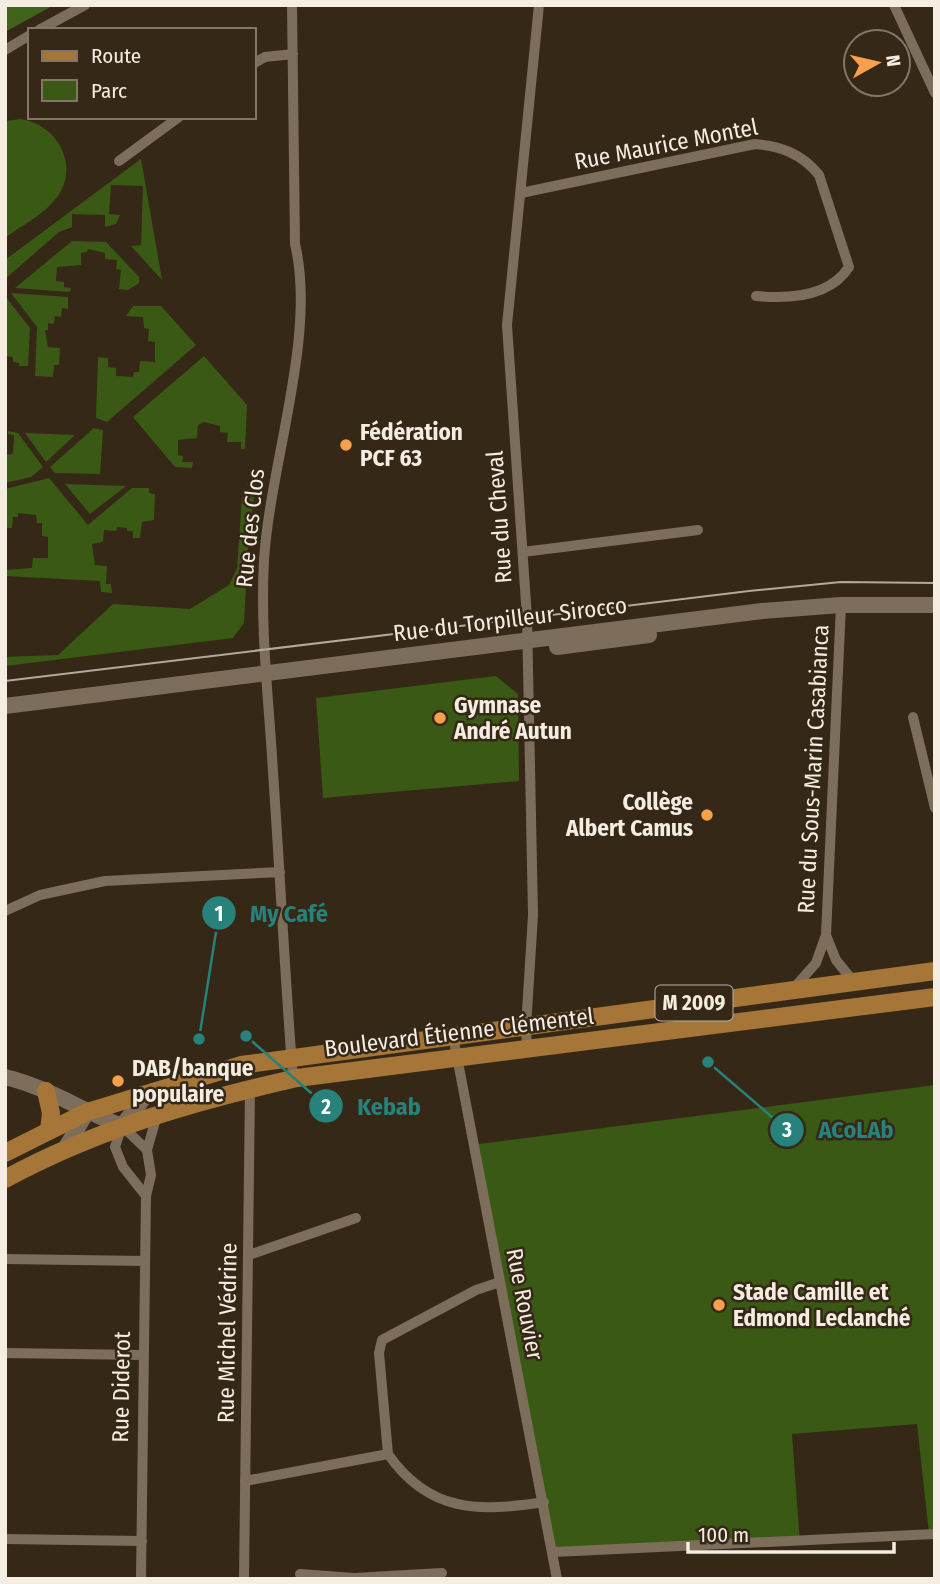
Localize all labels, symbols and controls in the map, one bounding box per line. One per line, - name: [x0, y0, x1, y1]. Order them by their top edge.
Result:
- legend: [28, 28, 256, 119]
- north arrow: [842, 28, 912, 98]
- text: Route: [91, 43, 141, 69]
- text: N: [881, 53, 906, 68]
- text: Parc: [91, 78, 127, 104]
- street label: Rue Maurice Montel: [572, 112, 760, 176]
- place label: Fédération PCF 63: [360, 418, 463, 472]
- marker: Fédération PCF 63: [338, 437, 354, 453]
- street label: Rue du Cheval: [480, 450, 518, 584]
- street label: Rue des Clos: [230, 467, 270, 589]
- street label: Rue du Torpilleur Sirocco: [392, 591, 628, 647]
- street label: Rue du Sous-Marin Casabianca: [791, 624, 835, 914]
- place label: Gymnase André Autun: [453, 691, 572, 745]
- marker: Gymnase André Autun: [432, 710, 448, 726]
- place label: Collège Albert Camus: [565, 788, 693, 842]
- marker: Collège Albert Camus: [699, 807, 715, 823]
- callout: My Café: [201, 891, 342, 936]
- text: My Café: [250, 900, 328, 928]
- text: 1: [215, 901, 223, 927]
- road number: M 2009: [656, 986, 732, 1020]
- street label: Boulevard Étienne Clémentel: [323, 1001, 595, 1062]
- place label: DAB/banque populaire: [132, 1054, 254, 1108]
- marker: DAB/banque populaire: [110, 1073, 126, 1089]
- callout: Kebab: [308, 1084, 435, 1129]
- text: Kebab: [357, 1093, 421, 1121]
- text: 2: [320, 1094, 331, 1120]
- callout: ACoLAb: [769, 1107, 907, 1152]
- text: ACoLAb: [818, 1116, 893, 1144]
- text: 3: [781, 1117, 792, 1143]
- street label: Rue Michel Védrine: [211, 1243, 243, 1423]
- street label: Rue Rouvier: [500, 1246, 550, 1362]
- place label: Stade Camille et Edmond Leclanché: [733, 1278, 911, 1332]
- marker: Stade Camille et Edmond Leclanché: [711, 1297, 727, 1313]
- street label: Rue Diderot: [106, 1331, 136, 1443]
- scale bar: [688, 1510, 894, 1554]
- text: 100 m: [698, 1522, 749, 1548]

